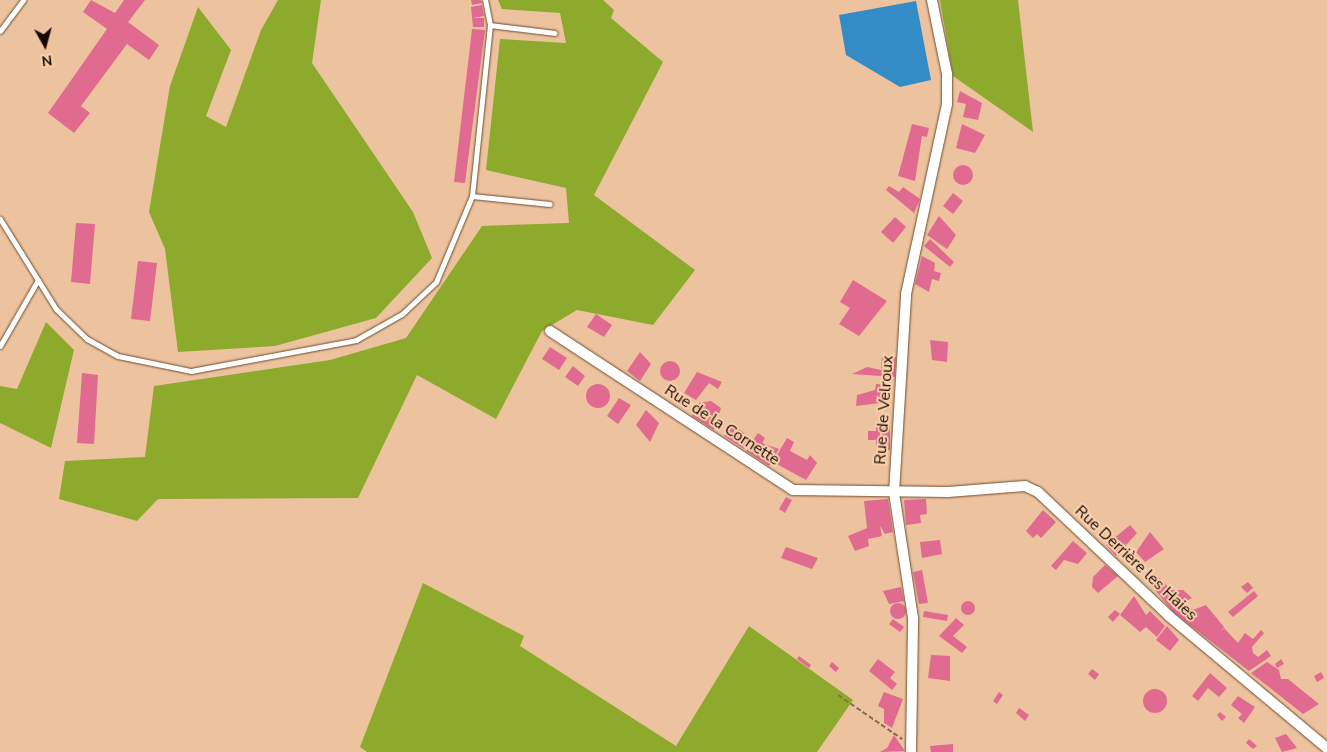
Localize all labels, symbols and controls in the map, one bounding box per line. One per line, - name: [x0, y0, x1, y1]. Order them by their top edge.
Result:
- north arrow: [20, 20, 70, 70]
- text: N: [41, 50, 53, 70]
- street label: Rue de Velroux: [871, 355, 897, 465]
- street label: Rue de la Cornette: [661, 381, 783, 469]
- street label: Rue Derrière les Haies: [1071, 501, 1201, 625]

